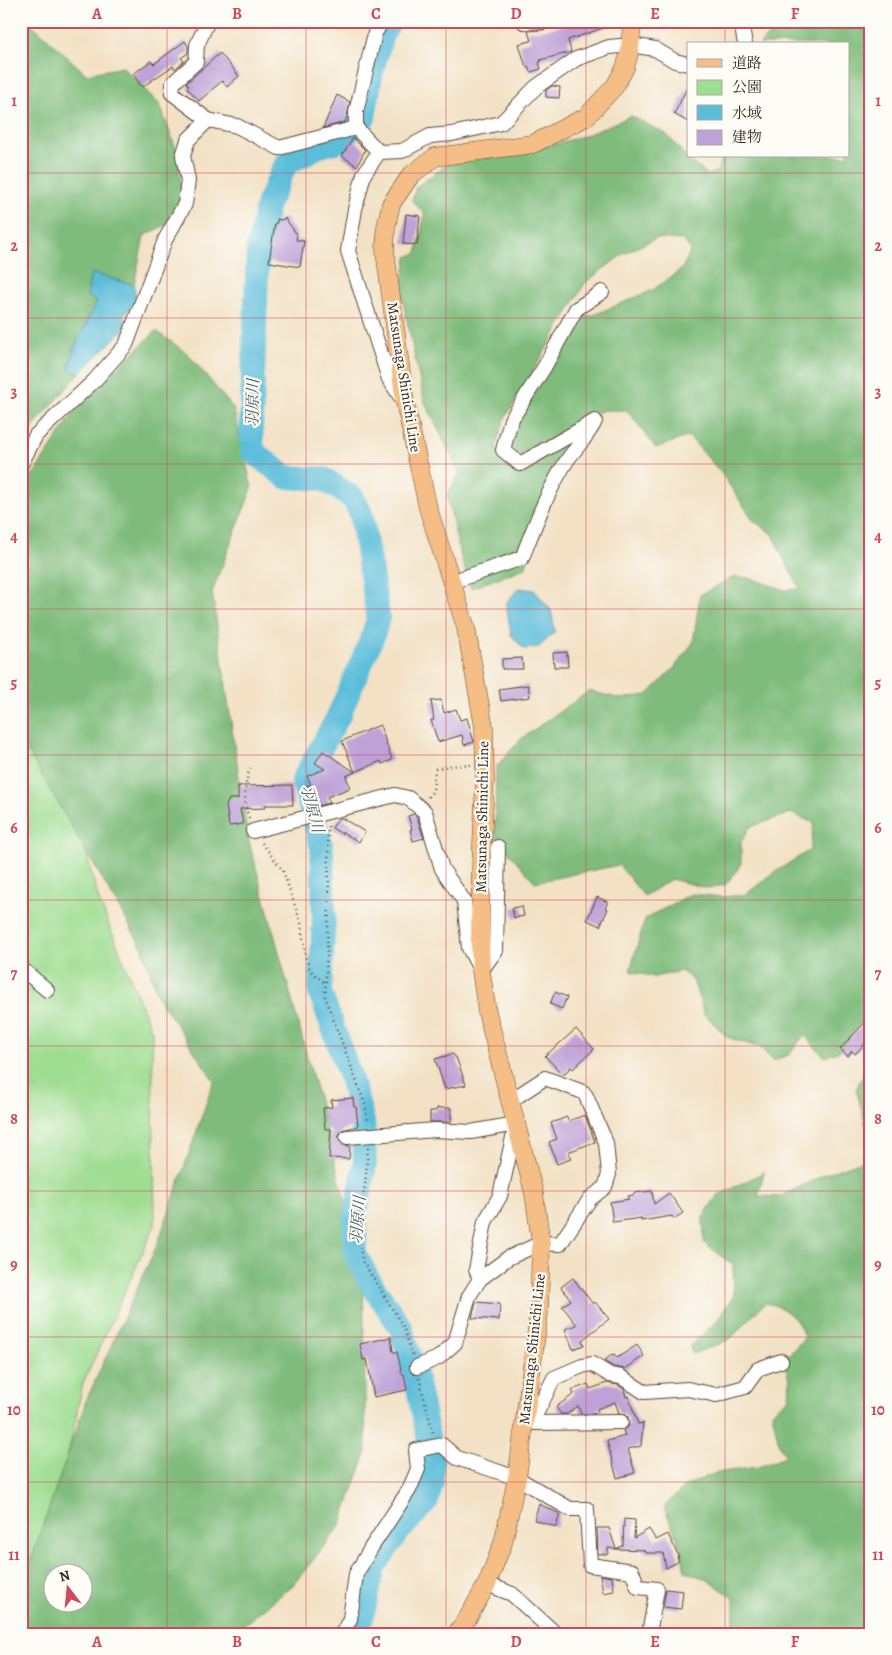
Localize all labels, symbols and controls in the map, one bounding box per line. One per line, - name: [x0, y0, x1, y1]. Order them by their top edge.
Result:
- text: A: [91, 3, 103, 25]
- text: B: [232, 3, 242, 25]
- text: C: [371, 3, 381, 25]
- text: D: [510, 3, 522, 25]
- text: E: [650, 3, 660, 25]
- text: F: [791, 3, 800, 25]
- legend: [687, 42, 850, 158]
- text: 道路: [732, 53, 762, 73]
- text: 公園: [732, 77, 762, 97]
- text: 1: [11, 90, 17, 112]
- text: 1: [875, 90, 881, 112]
- text: 水域: [732, 103, 762, 123]
- text: 建物: [732, 127, 762, 147]
- text: 2: [10, 235, 18, 257]
- text: 2: [874, 235, 882, 257]
- street label: Matsunaga Shinichi Line: [382, 300, 426, 454]
- water label: 羽原川: [242, 377, 264, 427]
- text: 3: [11, 381, 18, 403]
- text: 3: [875, 381, 882, 403]
- text: 4: [10, 526, 18, 548]
- text: 4: [874, 526, 882, 548]
- text: 5: [11, 672, 18, 694]
- text: 5: [875, 672, 882, 694]
- street label: Matsunaga Shinichi Line: [471, 741, 493, 893]
- water label: 羽原川: [295, 783, 329, 837]
- text: 6: [10, 817, 18, 839]
- text: 6: [874, 817, 882, 839]
- text: 7: [11, 963, 18, 985]
- text: 7: [875, 963, 882, 985]
- text: 8: [10, 1108, 18, 1130]
- text: 8: [874, 1108, 882, 1130]
- water label: 羽原川: [345, 1193, 371, 1245]
- text: 9: [10, 1254, 18, 1276]
- text: 9: [874, 1254, 882, 1276]
- street label: Matsunaga Shinichi Line: [514, 1272, 550, 1426]
- text: 10: [7, 1399, 21, 1421]
- text: 10: [871, 1399, 885, 1421]
- text: 11: [8, 1544, 20, 1566]
- text: 11: [872, 1544, 884, 1566]
- north arrow: [42, 1562, 92, 1612]
- text: N: [57, 1565, 72, 1587]
- text: A: [91, 1631, 103, 1653]
- text: B: [232, 1631, 242, 1653]
- text: C: [371, 1631, 381, 1653]
- text: D: [510, 1631, 522, 1653]
- text: E: [650, 1631, 660, 1653]
- text: F: [791, 1631, 800, 1653]

